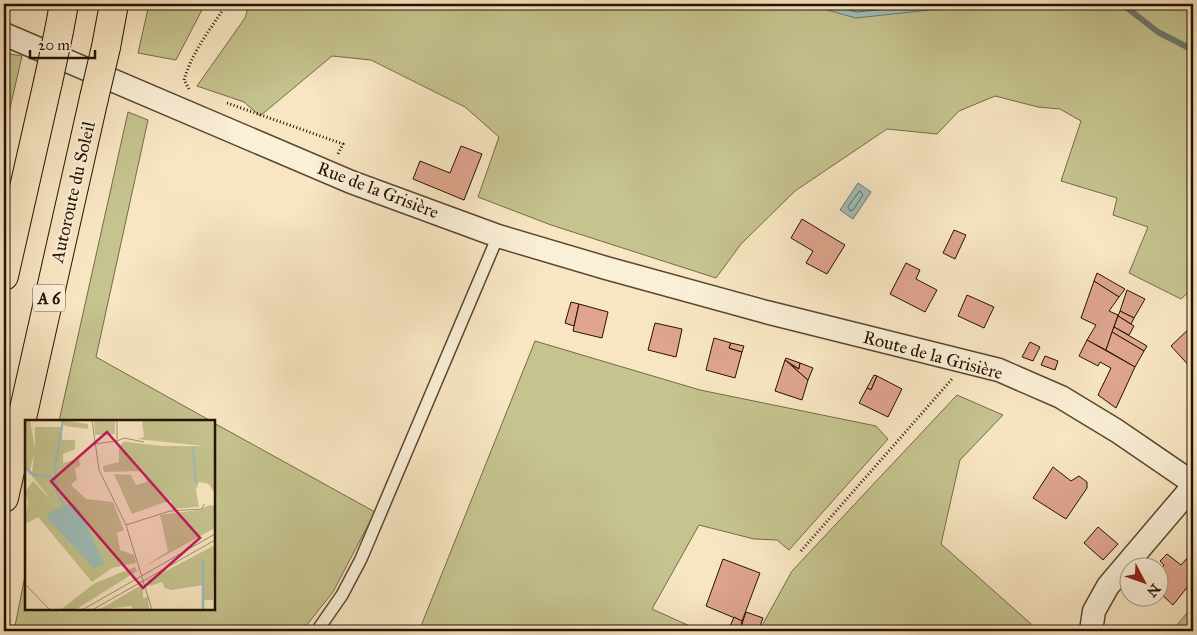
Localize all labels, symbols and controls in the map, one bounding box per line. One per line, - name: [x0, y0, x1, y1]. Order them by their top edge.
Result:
- scale bar: [30, 28, 95, 60]
- text: 20 m: [38, 36, 70, 54]
- street label: Autoroute du Soleil: [46, 119, 100, 266]
- street label: Rue de la Grisière: [314, 157, 442, 223]
- road number: A 6: [33, 284, 65, 312]
- street label: Route de la Grisière: [861, 326, 1005, 384]
- inset map: [25, 420, 215, 610]
- north arrow: [1120, 558, 1170, 608]
- text: N: [1143, 580, 1164, 600]

